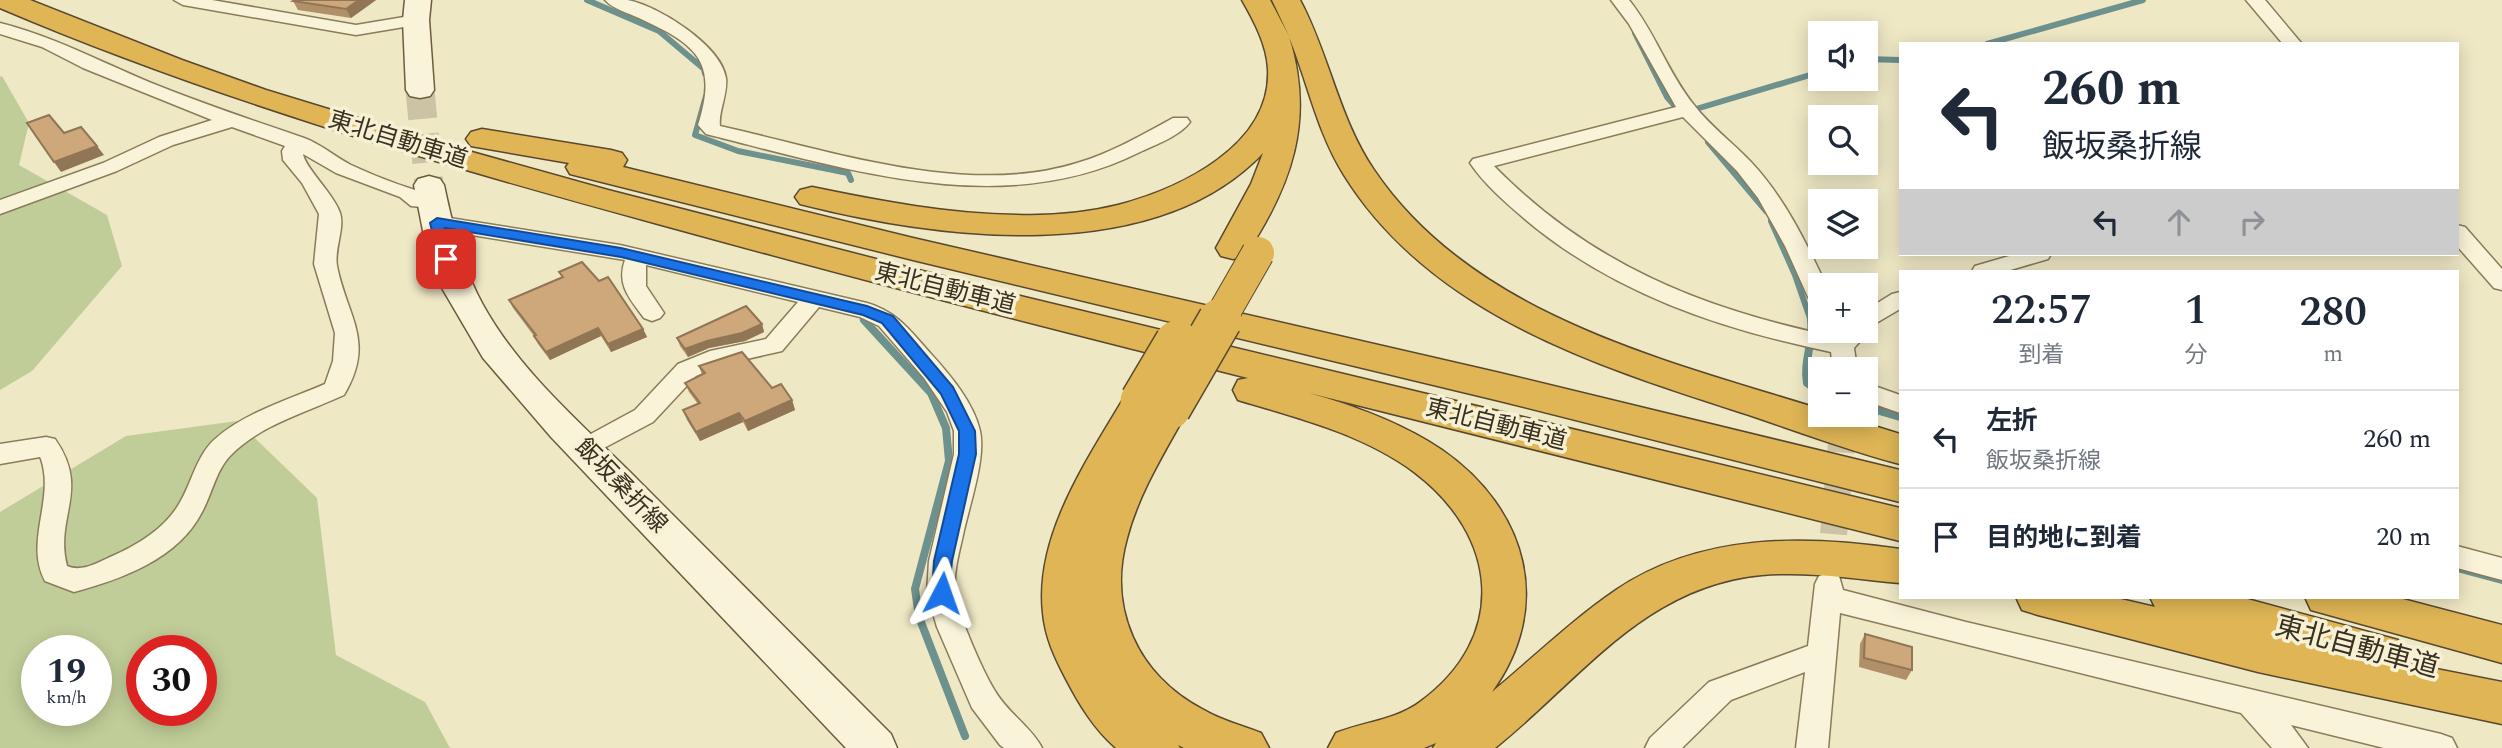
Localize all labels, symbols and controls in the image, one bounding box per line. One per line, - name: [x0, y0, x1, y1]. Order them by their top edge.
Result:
- map controls: [1808, 21, 1878, 427]
- button: sound: [1808, 21, 1878, 91]
- text: 260 m: [2042, 52, 2181, 127]
- icon: left: [1927, 70, 2018, 161]
- street label: 東北自動車道: [324, 102, 472, 178]
- button: search: [1808, 105, 1878, 175]
- text: 飯坂桑折線: [2042, 123, 2202, 172]
- button: layers: [1808, 189, 1878, 259]
- icon: left: [2087, 203, 2125, 241]
- icon: ahead: [2160, 203, 2198, 241]
- icon: right: [2233, 203, 2271, 241]
- pin: [416, 229, 476, 289]
- icon: arrive: [427, 240, 465, 278]
- street label: 東北自動車道: [871, 254, 1019, 324]
- button: +: [1808, 273, 1878, 343]
- text: 22:57: [1991, 279, 2092, 342]
- text: 1: [2184, 279, 2207, 342]
- text: 280: [2299, 281, 2367, 344]
- text: m: [2323, 337, 2343, 372]
- text: 到着: [2019, 338, 2065, 373]
- text: 分: [2184, 338, 2207, 373]
- button: −: [1808, 357, 1878, 427]
- street label: 東北自動車道: [1422, 390, 1570, 460]
- text: 左折: [1986, 401, 2038, 441]
- text: 260 m: [2363, 419, 2431, 459]
- icon: left: [1927, 420, 1965, 458]
- street label: 飯坂桑折線: [566, 430, 676, 542]
- text: 飯坂桑折線: [1986, 444, 2101, 479]
- text: 20 m: [2376, 517, 2431, 557]
- icon: arrive: [1927, 518, 1965, 556]
- text: 目的地に到着: [1986, 518, 2142, 558]
- position arrow: [905, 556, 979, 630]
- street label: 東北自動車道: [2270, 604, 2444, 690]
- speed limit sign: 30: [126, 635, 217, 726]
- text: 19: [47, 645, 86, 698]
- text: km/h: [46, 684, 87, 711]

